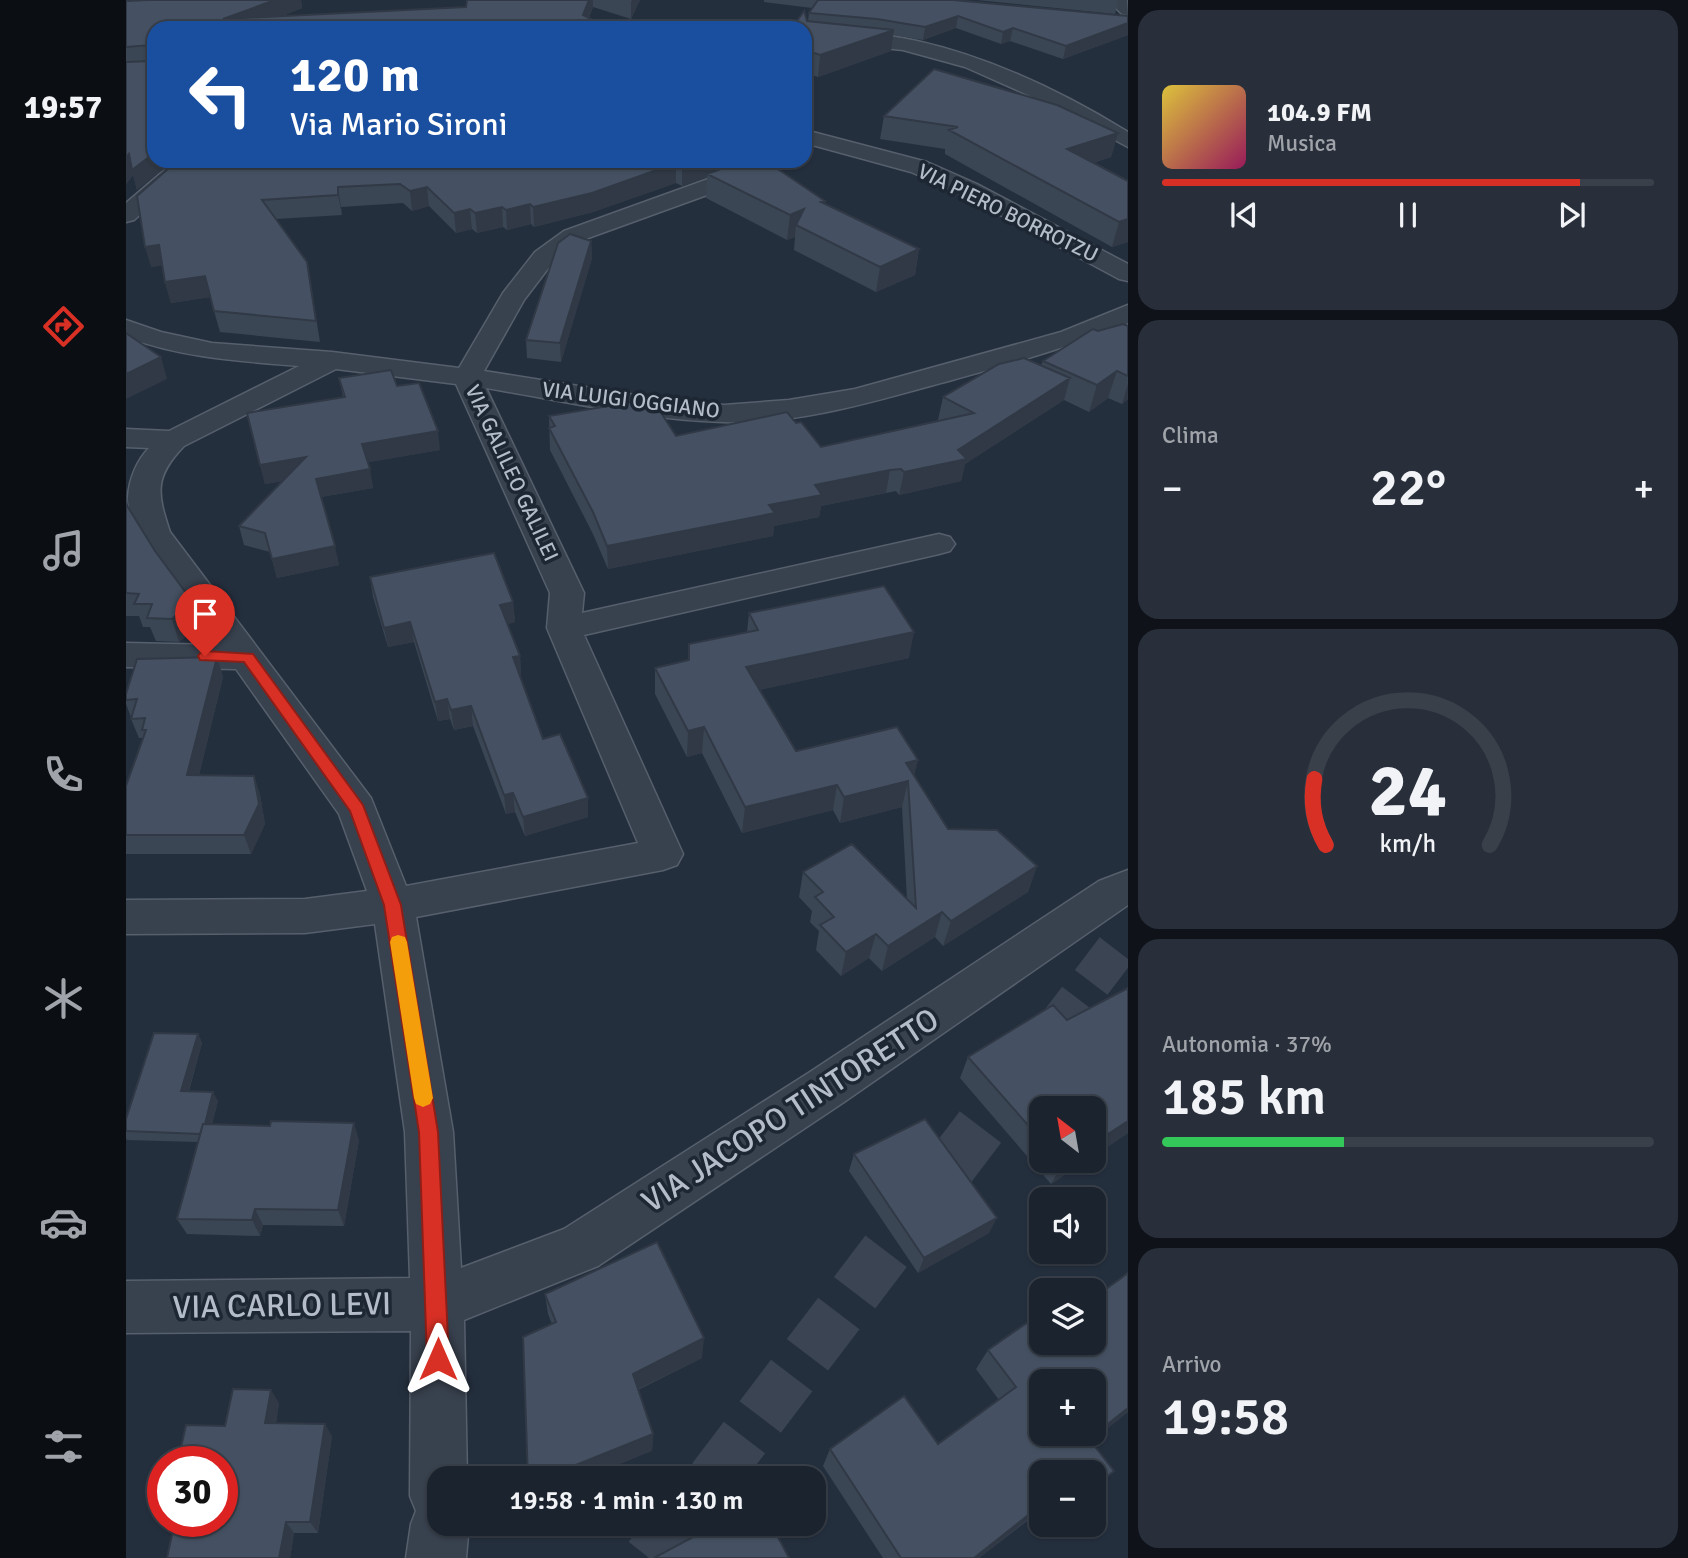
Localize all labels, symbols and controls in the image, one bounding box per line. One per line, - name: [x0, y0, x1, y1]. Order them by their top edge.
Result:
- text: 120 m: [290, 45, 420, 105]
- icon: left: [175, 49, 266, 140]
- text: 19:57: [24, 88, 102, 127]
- text: 104.9 FM: [1267, 97, 1372, 129]
- text: Via Mario Sironi: [290, 105, 507, 144]
- text: Musica: [1267, 129, 1337, 158]
- street label: VIA PIERO BORROTZU: [914, 158, 1102, 268]
- icon: previous: [1225, 196, 1263, 234]
- icon: pause: [1389, 196, 1427, 234]
- icon: next: [1553, 196, 1591, 234]
- icon: directions: [39, 302, 88, 351]
- street label: VIA LUIGI OGGIANO: [541, 376, 721, 424]
- street label: VIA GALILEO GALILEI: [460, 381, 564, 565]
- text: Clima: [1162, 421, 1219, 450]
- text: 22°: [1370, 456, 1446, 520]
- text: −: [1162, 465, 1183, 512]
- text: +: [1633, 465, 1654, 512]
- icon: music: [39, 526, 88, 575]
- pin: [175, 584, 235, 656]
- icon: arrive: [186, 595, 224, 633]
- text: 24: [1369, 747, 1447, 836]
- icon: phone: [39, 750, 88, 799]
- text: km/h: [1380, 828, 1436, 859]
- icon: climate: [39, 974, 88, 1023]
- street label: VIA JACOPO TINTORETTO: [634, 1000, 946, 1221]
- text: Autonomia · 37%: [1162, 1030, 1332, 1059]
- text: 185 km: [1162, 1065, 1326, 1129]
- north arrow: [1029, 1096, 1106, 1172]
- map controls: [1029, 1096, 1106, 1537]
- button: sound: [1029, 1187, 1106, 1264]
- icon: car: [39, 1198, 88, 1247]
- button: layers: [1029, 1278, 1106, 1355]
- street label: VIA CARLO LEVI: [172, 1284, 392, 1327]
- position arrow: [401, 1322, 475, 1396]
- text: Arrivo: [1162, 1350, 1222, 1379]
- button: +: [1029, 1369, 1106, 1446]
- text: 19:58: [1162, 1385, 1289, 1449]
- icon: filters: [39, 1422, 88, 1471]
- speed limit sign: 30: [147, 1446, 238, 1537]
- button: −: [1029, 1460, 1106, 1537]
- text: 19:58 · 1 min · 130 m: [510, 1485, 743, 1517]

